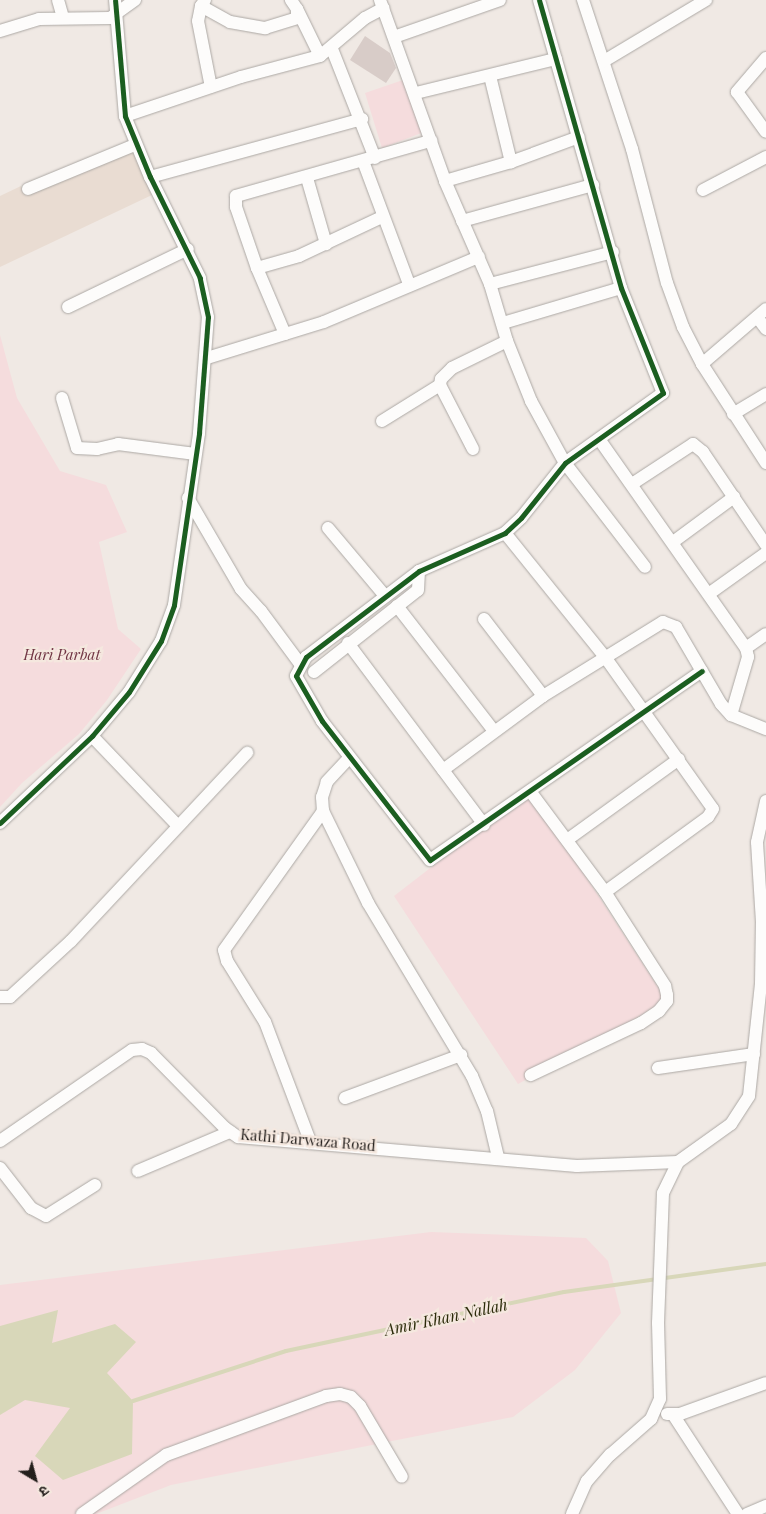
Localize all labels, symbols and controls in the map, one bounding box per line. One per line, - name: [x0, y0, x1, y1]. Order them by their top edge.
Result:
- park label: Hari Parbat: [24, 646, 100, 664]
- street label: Kathi Darwaza Road: [240, 1125, 376, 1155]
- water label: Amir Khan Nallah: [383, 1295, 509, 1339]
- north arrow: [10, 1454, 60, 1504]
- text: उ: [35, 1481, 53, 1501]

